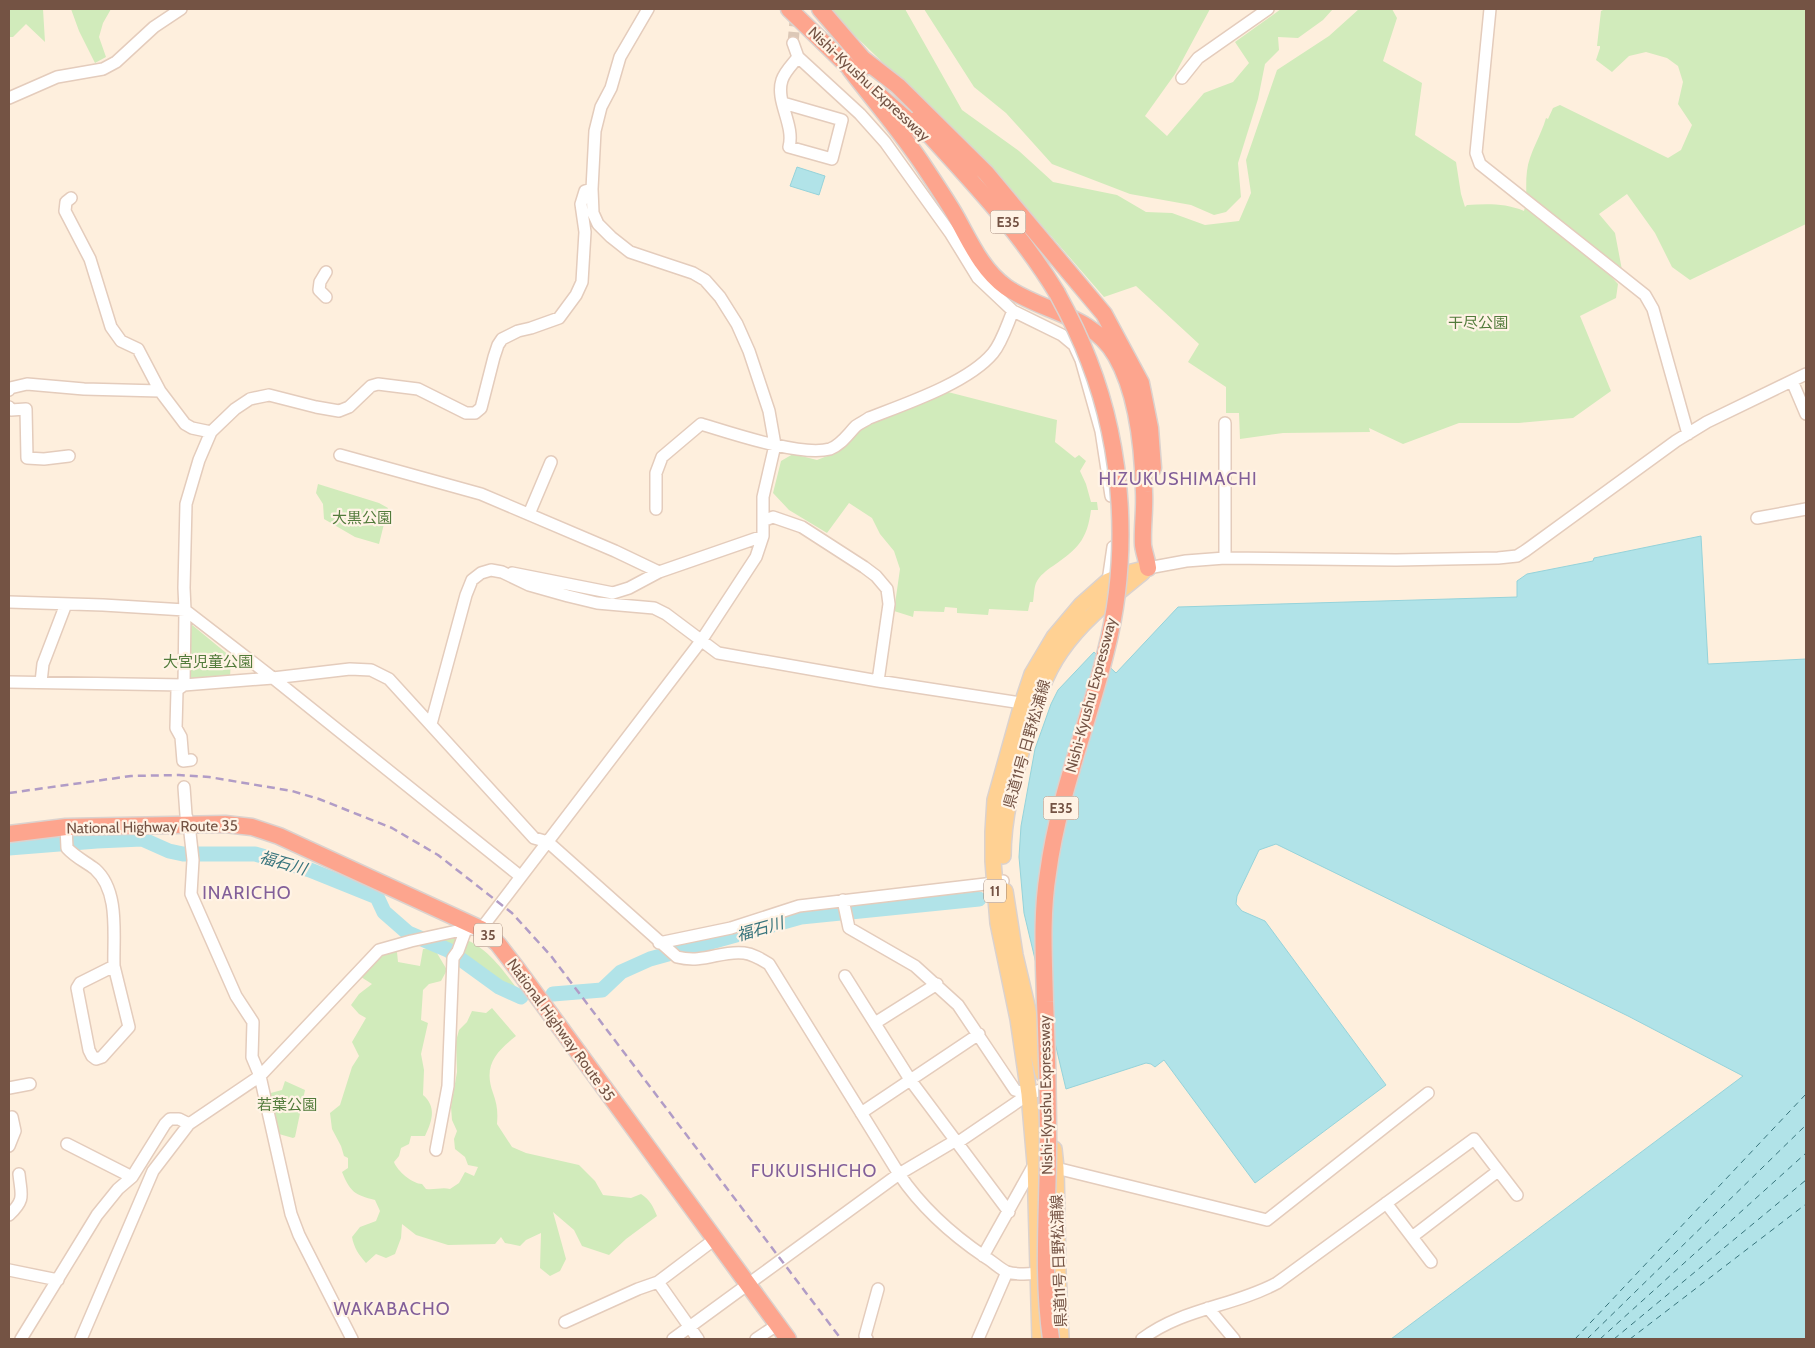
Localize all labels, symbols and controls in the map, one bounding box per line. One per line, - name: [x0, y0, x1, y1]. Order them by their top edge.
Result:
- street label: Nishi-Kyushu Expressway: [804, 23, 934, 145]
- road number: E35: [990, 210, 1026, 233]
- park label: 干尽公園: [1448, 314, 1508, 332]
- district label: HIZUKUSHIMACHI: [1098, 468, 1258, 490]
- park label: 大黒公園: [332, 509, 392, 527]
- street label: Nishi-Kyushu Expressway: [1062, 615, 1120, 775]
- park label: 大宮児童公園: [163, 653, 253, 671]
- street label: 県道11号 日野松浦線: [1000, 678, 1054, 810]
- road number: E35: [1044, 796, 1078, 820]
- street label: National Highway Route 35: [66, 817, 238, 837]
- water label: 福石川: [257, 847, 311, 879]
- road number: 11: [984, 879, 1006, 902]
- district label: INARICHO: [202, 882, 292, 904]
- water label: 福石川: [734, 913, 788, 945]
- road number: 35: [474, 924, 502, 946]
- street label: National Highway Route 35: [503, 955, 619, 1105]
- street label: Nishi-Kyushu Expressway: [1036, 1015, 1056, 1175]
- park label: 若葉公園: [257, 1096, 317, 1114]
- district label: FUKUISHICHO: [751, 1160, 877, 1182]
- street label: 県道11号 日野松浦線: [1048, 1194, 1070, 1328]
- district label: WAKABACHO: [333, 1298, 451, 1320]

